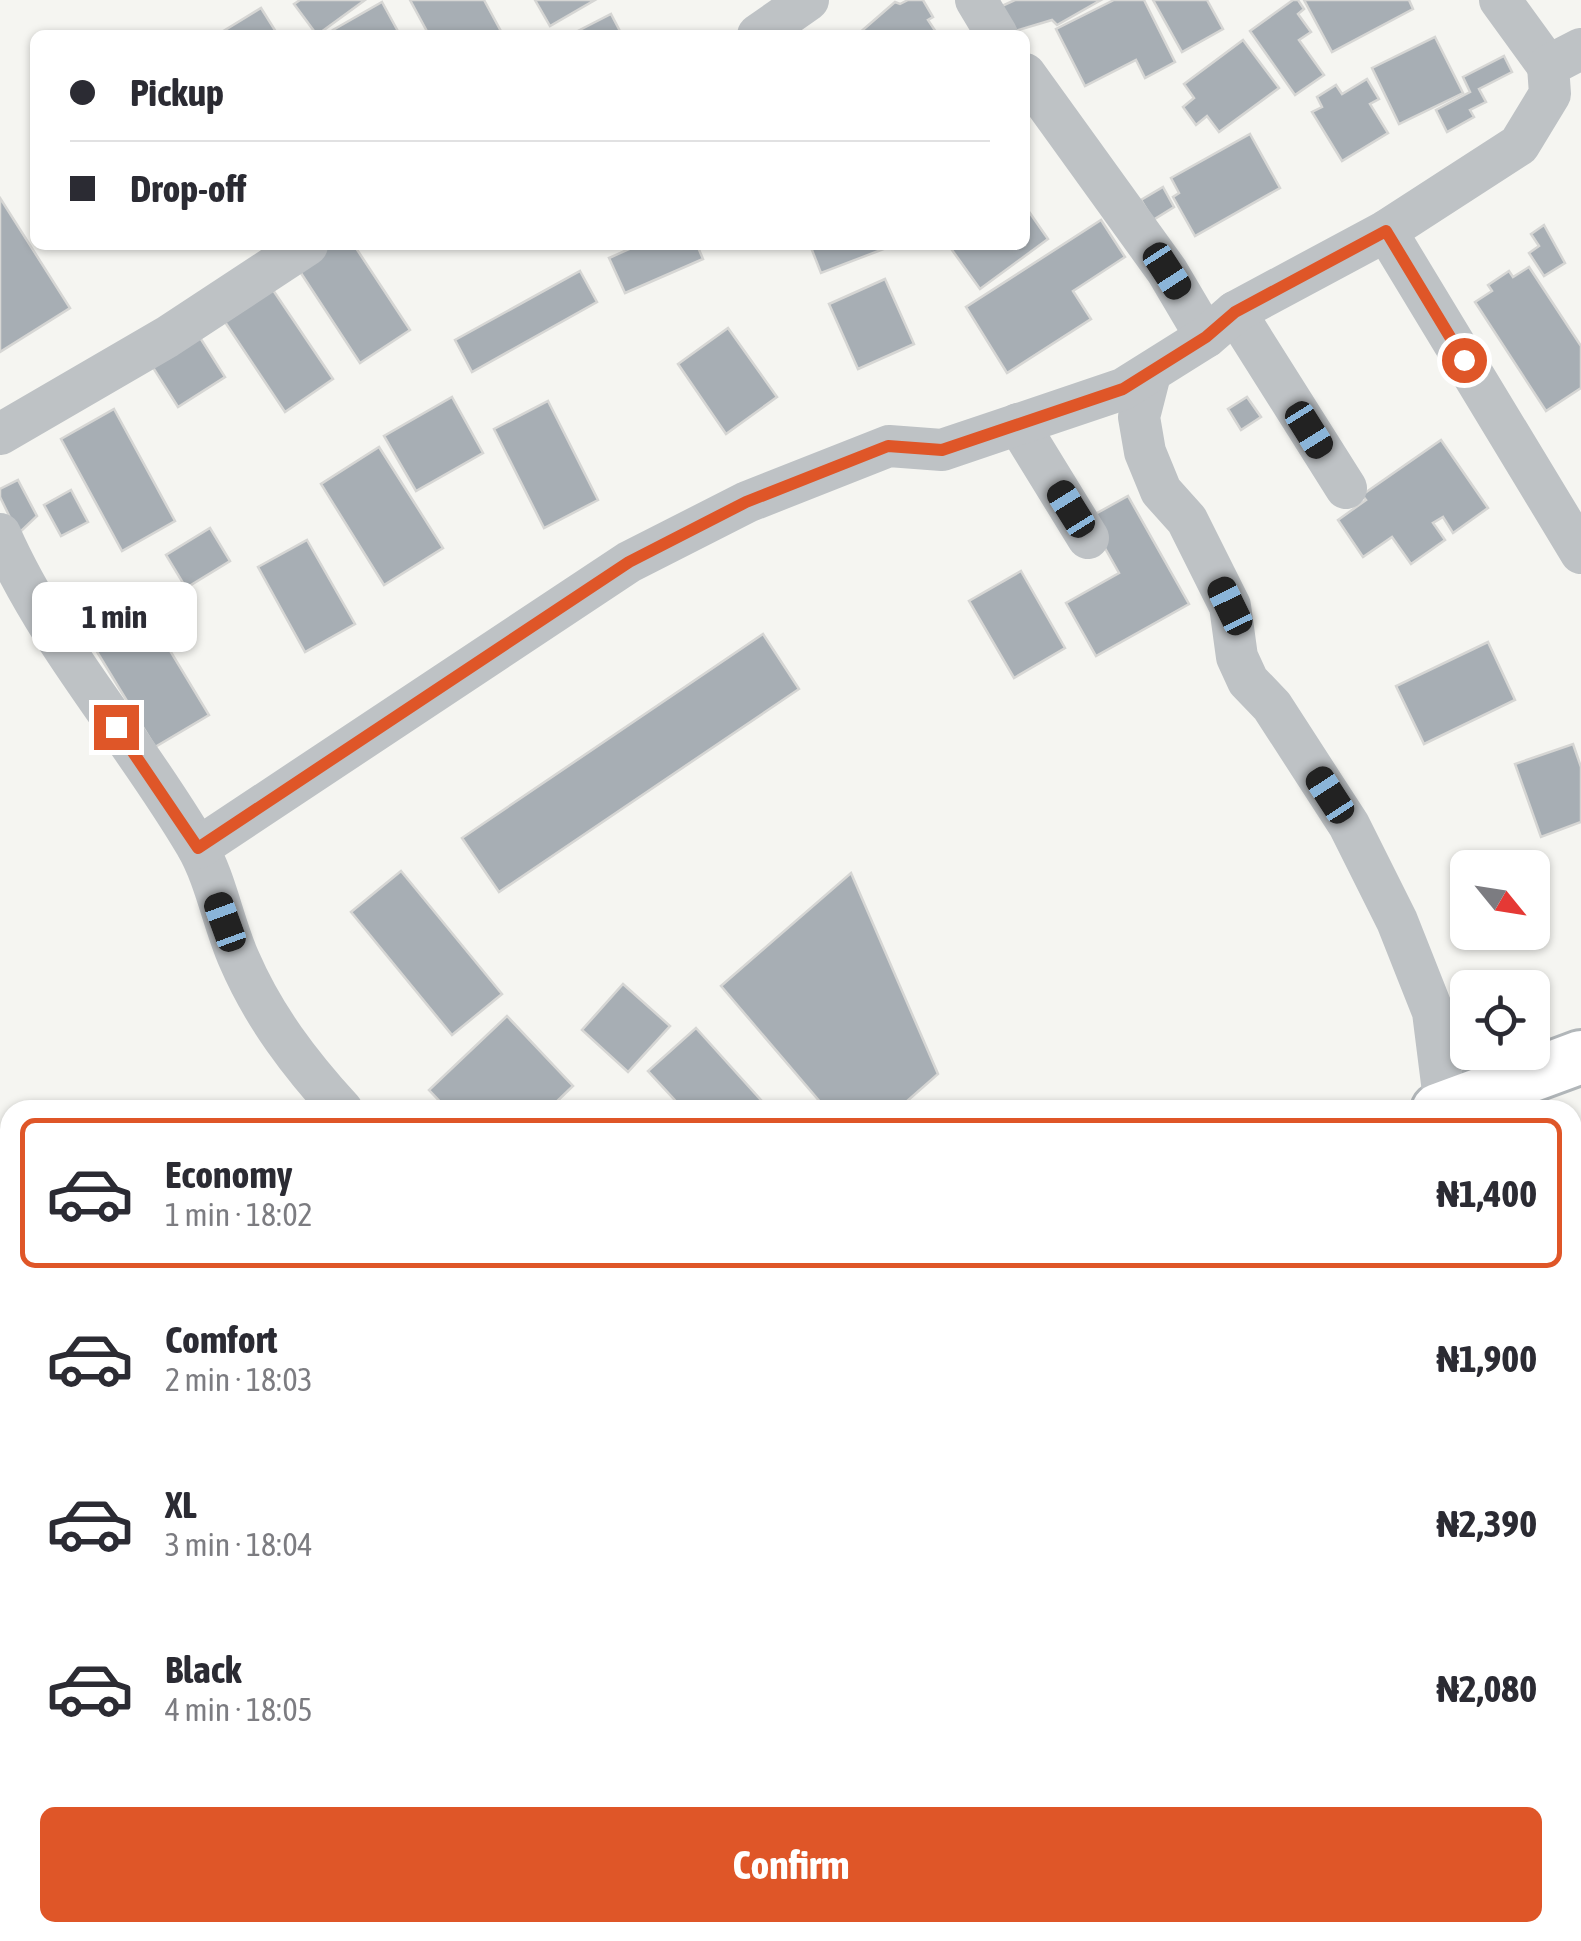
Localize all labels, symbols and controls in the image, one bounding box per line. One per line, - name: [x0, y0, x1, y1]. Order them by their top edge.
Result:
- text: Pickup: [130, 71, 224, 114]
- text: Drop-off: [130, 167, 246, 210]
- car: [1138, 238, 1196, 304]
- route start: [1442, 338, 1487, 383]
- car: [1280, 397, 1338, 463]
- car: [1042, 476, 1100, 542]
- car: [1203, 572, 1257, 640]
- callout: 1 min: [34, 582, 198, 652]
- text: 1 min: [82, 598, 147, 635]
- route end: [94, 705, 139, 750]
- car: [1301, 762, 1359, 828]
- north arrow: [1450, 850, 1550, 950]
- map controls: [1450, 850, 1550, 1070]
- car: [201, 889, 249, 955]
- button: locate: [1450, 970, 1550, 1070]
- icon: car: [45, 1148, 135, 1238]
- text: Economy: [165, 1153, 292, 1196]
- text: ₦1,400: [1436, 1172, 1537, 1215]
- text: 1 min · 18:02: [165, 1196, 312, 1233]
- icon: car: [45, 1313, 135, 1403]
- text: Comfort: [165, 1318, 277, 1361]
- text: ₦1,900: [1436, 1337, 1537, 1380]
- text: 2 min · 18:03: [165, 1361, 312, 1398]
- icon: car: [45, 1478, 135, 1568]
- text: XL: [165, 1483, 197, 1526]
- text: ₦2,390: [1436, 1502, 1537, 1545]
- text: 3 min · 18:04: [165, 1526, 312, 1563]
- icon: car: [45, 1643, 135, 1733]
- text: Black: [165, 1648, 242, 1691]
- text: ₦2,080: [1436, 1667, 1537, 1710]
- text: 4 min · 18:05: [165, 1691, 312, 1728]
- button: Confirm: [40, 1807, 1542, 1922]

